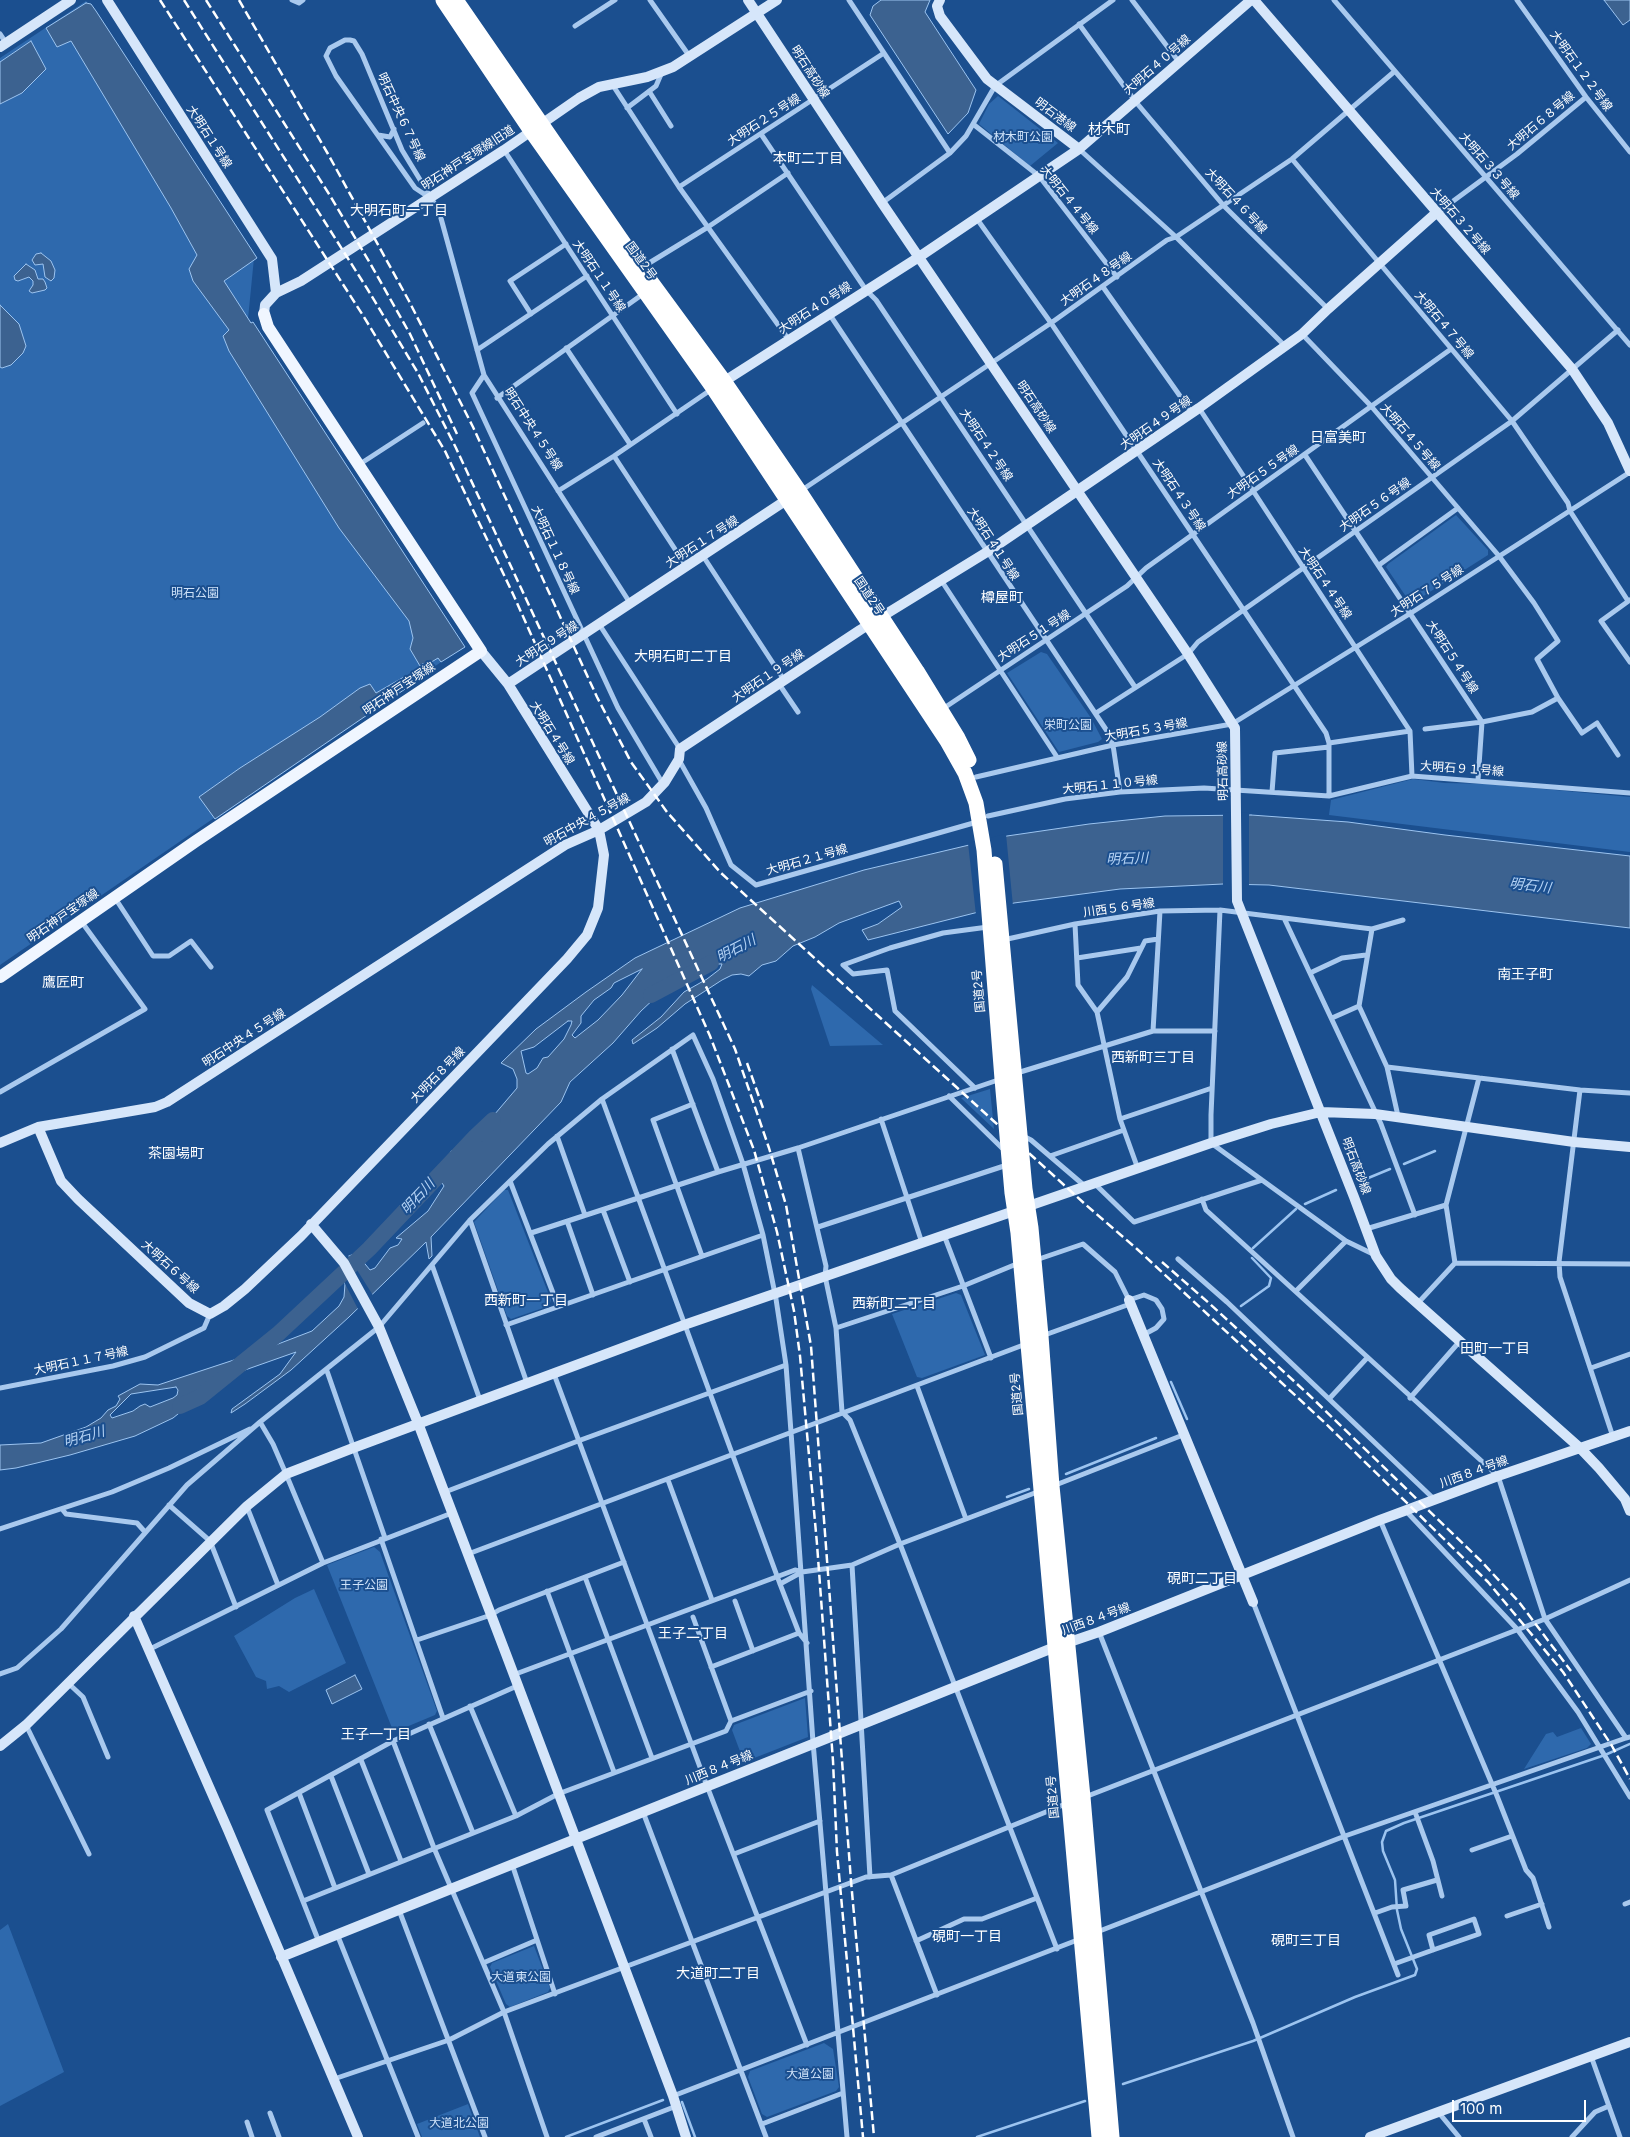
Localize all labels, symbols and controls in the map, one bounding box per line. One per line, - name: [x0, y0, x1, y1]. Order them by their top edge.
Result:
- street label: 大明石１２２号線: [1547, 28, 1615, 114]
- street label: 大明石４０号線: [1121, 32, 1193, 98]
- street label: 明石高砂線: [788, 43, 832, 101]
- street label: 明石中央６７号線: [374, 70, 428, 164]
- street label: 大明石６８号線: [1504, 88, 1578, 154]
- street label: 大明石２５号線: [725, 91, 803, 149]
- street label: 明石港線: [1031, 95, 1079, 135]
- street label: 大明石１号線: [183, 103, 235, 171]
- district label: 材木町: [1088, 122, 1130, 138]
- street label: 明石神戸宝塚線旧道: [419, 123, 517, 193]
- park label: 材木町公園: [993, 130, 1053, 144]
- street label: 大明石３３号線: [1456, 130, 1522, 202]
- district label: 本町二丁目: [773, 151, 843, 167]
- street label: 大明石４４号線: [1037, 163, 1101, 237]
- street label: 大明石４６号線: [1202, 165, 1270, 237]
- street label: 大明石３２号線: [1427, 185, 1493, 257]
- district label: 大明石町一丁目: [350, 203, 448, 219]
- street label: 大明石１１号線: [570, 237, 628, 315]
- street label: 国道2号: [622, 239, 660, 283]
- street label: 大明石４８号線: [1057, 249, 1135, 309]
- street label: 大明石４０号線: [776, 279, 854, 337]
- street label: 大明石４７号線: [1411, 288, 1477, 362]
- street label: 明石高砂線: [1013, 378, 1059, 436]
- street label: 明石中央４５号線: [501, 385, 565, 473]
- street label: 大明石４９号線: [1117, 393, 1195, 453]
- street label: 大明石４５号線: [1377, 401, 1443, 473]
- street label: 大明石４２号線: [957, 406, 1015, 484]
- district label: 日富美町: [1310, 430, 1366, 446]
- street label: 大明石５５号線: [1224, 442, 1302, 502]
- street label: 大明石４３号線: [1150, 456, 1208, 534]
- street label: 大明石５６号線: [1336, 475, 1414, 535]
- street label: 大明石１１８号線: [528, 503, 582, 597]
- street label: 大明石４１号線: [964, 505, 1022, 583]
- street label: 大明石１７号線: [663, 513, 741, 571]
- street label: 大明石４４号線: [1296, 544, 1354, 622]
- street label: 大明石７５号線: [1388, 562, 1466, 620]
- street label: 国道2号: [851, 574, 887, 618]
- park label: 明石公園: [171, 586, 219, 600]
- district label: 樽屋町: [981, 590, 1023, 606]
- street label: 大明石５１号線: [995, 607, 1073, 665]
- street label: 大明石９号線: [513, 618, 581, 670]
- street label: 大明石５４号線: [1423, 618, 1481, 696]
- street label: 大明石１９号線: [729, 647, 807, 705]
- district label: 大明石町二丁目: [634, 649, 732, 665]
- street label: 明石神戸宝塚線: [360, 660, 438, 718]
- street label: 大明石４号線: [527, 699, 577, 767]
- street label: 大明石５３号線: [1103, 716, 1189, 744]
- park label: 栄町公園: [1044, 718, 1092, 732]
- street label: 明石高砂線: [1215, 741, 1231, 801]
- street label: 大明石９１号線: [1420, 759, 1504, 779]
- street label: 大明石１１０号線: [1062, 773, 1158, 797]
- street label: 明石中央４５号線: [542, 790, 632, 850]
- street label: 大明石２１号線: [765, 842, 849, 878]
- water label: 明石川: [1106, 850, 1148, 868]
- water label: 明石川: [1508, 875, 1552, 897]
- street label: 明石神戸宝塚線: [24, 886, 102, 946]
- street label: 川西５６号線: [1082, 896, 1156, 920]
- water label: 明石川: [714, 932, 758, 966]
- district label: 南王子町: [1497, 967, 1553, 983]
- street label: 国道2号: [970, 969, 988, 1013]
- district label: 鷹匠町: [42, 975, 84, 991]
- street label: 明石中央４５号線: [200, 1006, 288, 1070]
- street label: 大明石８号線: [408, 1044, 468, 1106]
- district label: 西新町三丁目: [1111, 1050, 1195, 1066]
- street label: 明石高砂線: [1339, 1135, 1373, 1197]
- district label: 茶園場町: [148, 1146, 204, 1162]
- water label: 明石川: [398, 1176, 438, 1218]
- street label: 大明石６号線: [138, 1238, 202, 1296]
- district label: 西新町一丁目: [484, 1293, 568, 1309]
- district label: 西新町二丁目: [852, 1296, 936, 1312]
- district label: 田町一丁目: [1460, 1341, 1530, 1357]
- street label: 大明石１１７号線: [33, 1344, 129, 1378]
- street label: 国道2号: [1008, 1372, 1026, 1416]
- water label: 明石川: [61, 1423, 107, 1451]
- street label: 川西８４号線: [1438, 1453, 1510, 1491]
- district label: 硯町二丁目: [1167, 1571, 1237, 1587]
- park label: 王子公園: [340, 1578, 388, 1592]
- street label: 川西８４号線: [1060, 1600, 1132, 1638]
- district label: 王子二丁目: [658, 1626, 728, 1642]
- district label: 王子一丁目: [341, 1727, 411, 1743]
- street label: 川西８４号線: [683, 1748, 755, 1788]
- street label: 国道2号: [1044, 1775, 1062, 1819]
- district label: 硯町一丁目: [932, 1929, 1002, 1945]
- district label: 硯町三丁目: [1271, 1933, 1341, 1949]
- district label: 大道町二丁目: [676, 1966, 760, 1982]
- park label: 大道東公園: [491, 1970, 551, 1984]
- park label: 大道公園: [786, 2067, 834, 2081]
- scale bar: [1455, 2090, 1589, 2122]
- text: 100 m: [1460, 2099, 1502, 2118]
- park label: 大道北公園: [429, 2116, 489, 2130]

